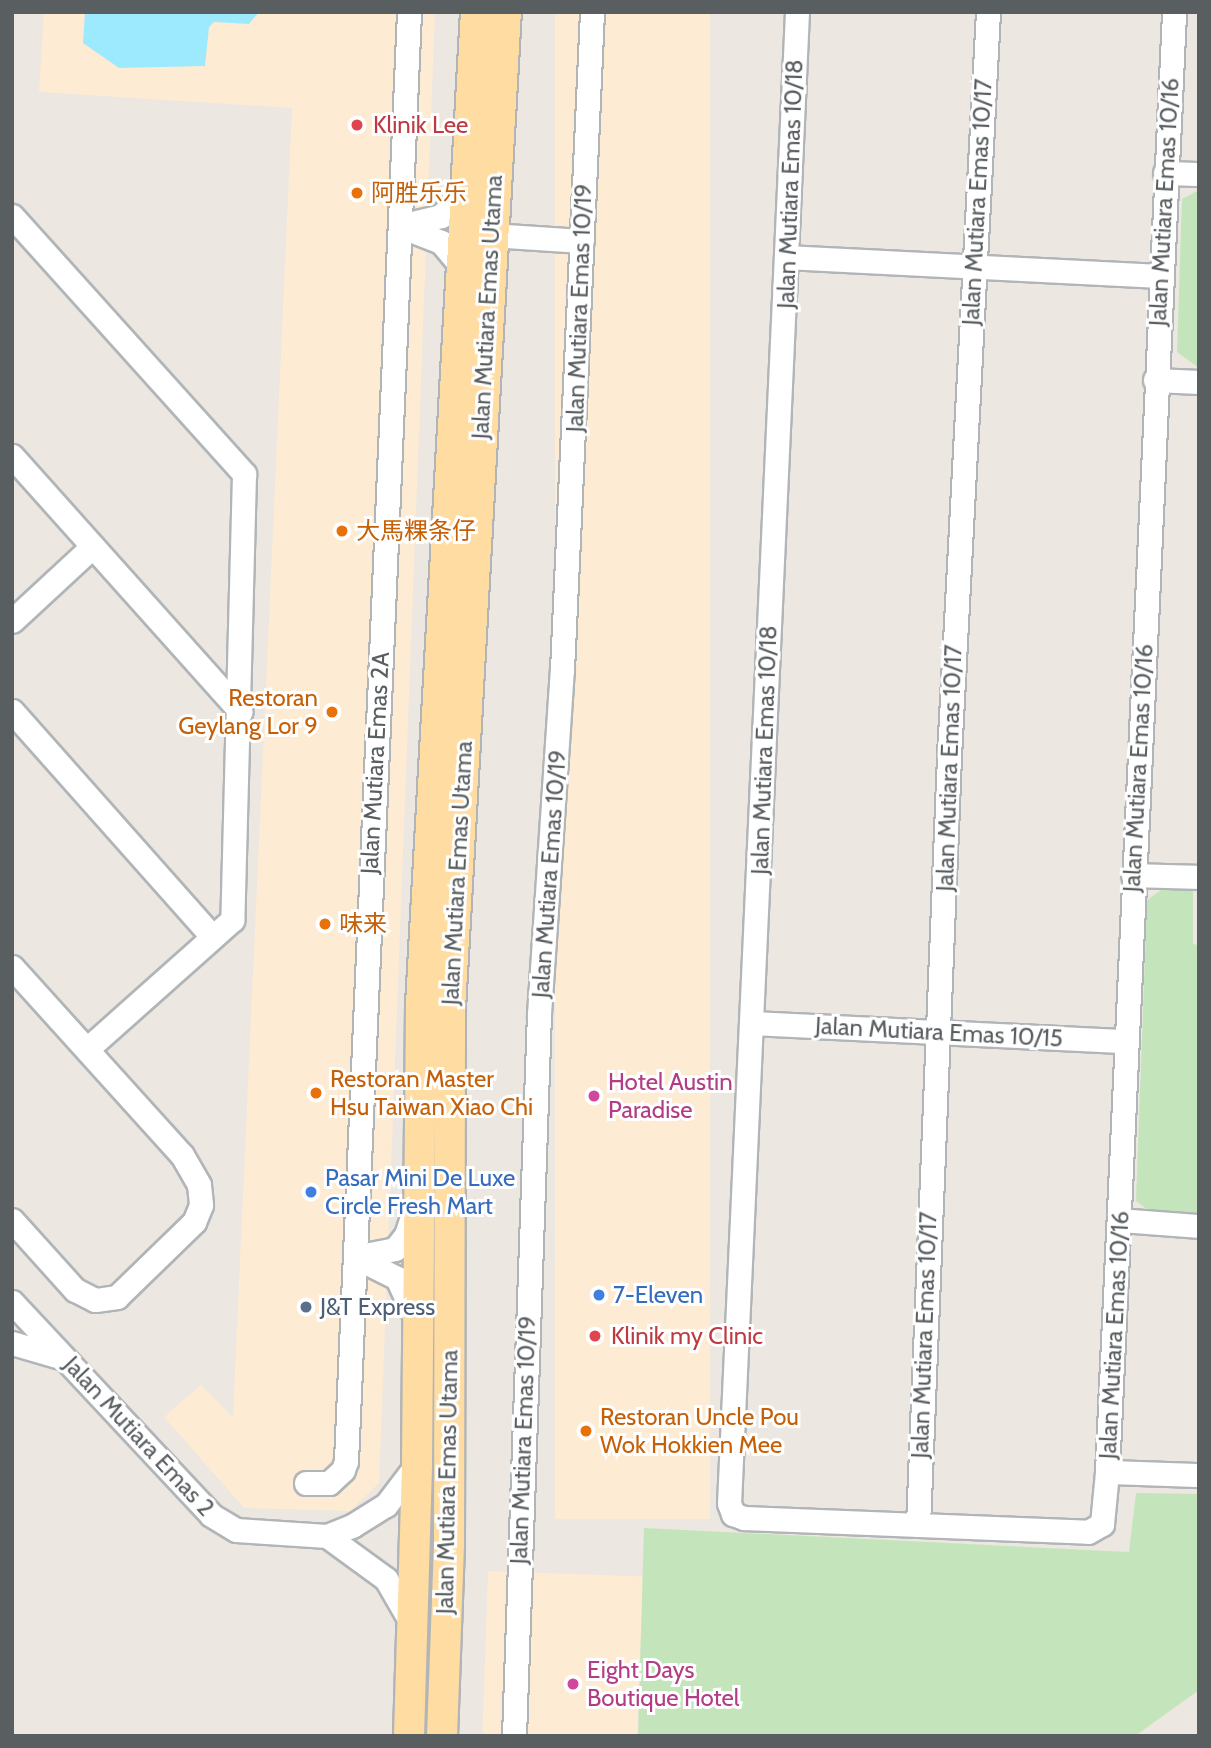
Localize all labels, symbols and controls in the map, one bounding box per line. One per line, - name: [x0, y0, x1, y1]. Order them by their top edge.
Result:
- street label: Jalan Mutiara Emas 10/18: [771, 59, 809, 309]
- street label: Jalan Mutiara Emas 10/16: [1143, 77, 1185, 327]
- street label: Jalan Mutiara Emas 10/17: [956, 78, 998, 326]
- place label: Klinik Lee: [373, 111, 468, 139]
- marker: Klinik Lee: [347, 115, 367, 135]
- street label: Jalan Mutiara Emas Utama: [466, 174, 508, 440]
- place label: 阿胜乐乐: [371, 179, 467, 207]
- street label: Jalan Mutiara Emas 10/19: [560, 183, 598, 433]
- marker: 阿胜乐乐: [349, 185, 365, 201]
- place label: 大馬粿条仔: [356, 517, 476, 545]
- marker: 大馬粿条仔: [334, 523, 350, 539]
- street label: Jalan Mutiara Emas 10/18: [745, 625, 783, 875]
- street label: Jalan Mutiara Emas 10/16: [1117, 643, 1159, 893]
- street label: Jalan Mutiara Emas 10/17: [930, 644, 968, 892]
- street label: Jalan Mutiara Emas 2A: [355, 651, 395, 875]
- place label: Restoran Geylang Lor 9: [178, 684, 318, 740]
- marker: Restoran Geylang Lor 9: [324, 704, 340, 720]
- street label: Jalan Mutiara Emas Utama: [436, 740, 478, 1006]
- street label: Jalan Mutiara Emas 10/19: [526, 749, 572, 999]
- place label: 味来: [339, 910, 387, 938]
- marker: 味来: [317, 916, 333, 932]
- street label: Jalan Mutiara Emas 10/15: [814, 1011, 1064, 1053]
- place label: Restoran Master Hsu Taiwan Xiao Chi: [330, 1065, 533, 1121]
- place label: Hotel Austin Paradise: [608, 1068, 733, 1124]
- marker: Restoran Master Hsu Taiwan Xiao Chi: [308, 1085, 324, 1101]
- marker: Hotel Austin Paradise: [586, 1088, 602, 1104]
- place label: Pasar Mini De Luxe Circle Fresh Mart: [325, 1164, 515, 1220]
- marker: Pasar Mini De Luxe Circle Fresh Mart: [303, 1184, 319, 1200]
- street label: Jalan Mutiara Emas 10/16: [1093, 1210, 1135, 1460]
- street label: Jalan Mutiara Emas 10/17: [905, 1211, 943, 1459]
- place label: 7-Eleven: [613, 1281, 703, 1309]
- marker: 7-Eleven: [591, 1287, 607, 1303]
- place label: J&T Express: [320, 1293, 435, 1321]
- marker: J&T Express: [298, 1299, 314, 1315]
- street label: Jalan Mutiara Emas 10/19: [504, 1315, 542, 1565]
- place label: Klinik my Clinic: [611, 1322, 763, 1350]
- marker: Klinik my Clinic: [585, 1326, 605, 1346]
- street label: Jalan Mutiara Emas Utama: [430, 1349, 464, 1615]
- street label: Jalan Mutiara Emas 2: [58, 1350, 220, 1522]
- place label: Restoran Uncle Pou Wok Hokkien Mee: [600, 1403, 799, 1459]
- marker: Restoran Uncle Pou Wok Hokkien Mee: [578, 1423, 594, 1439]
- place label: Eight Days Boutique Hotel: [587, 1656, 739, 1712]
- marker: Eight Days Boutique Hotel: [565, 1676, 581, 1692]

